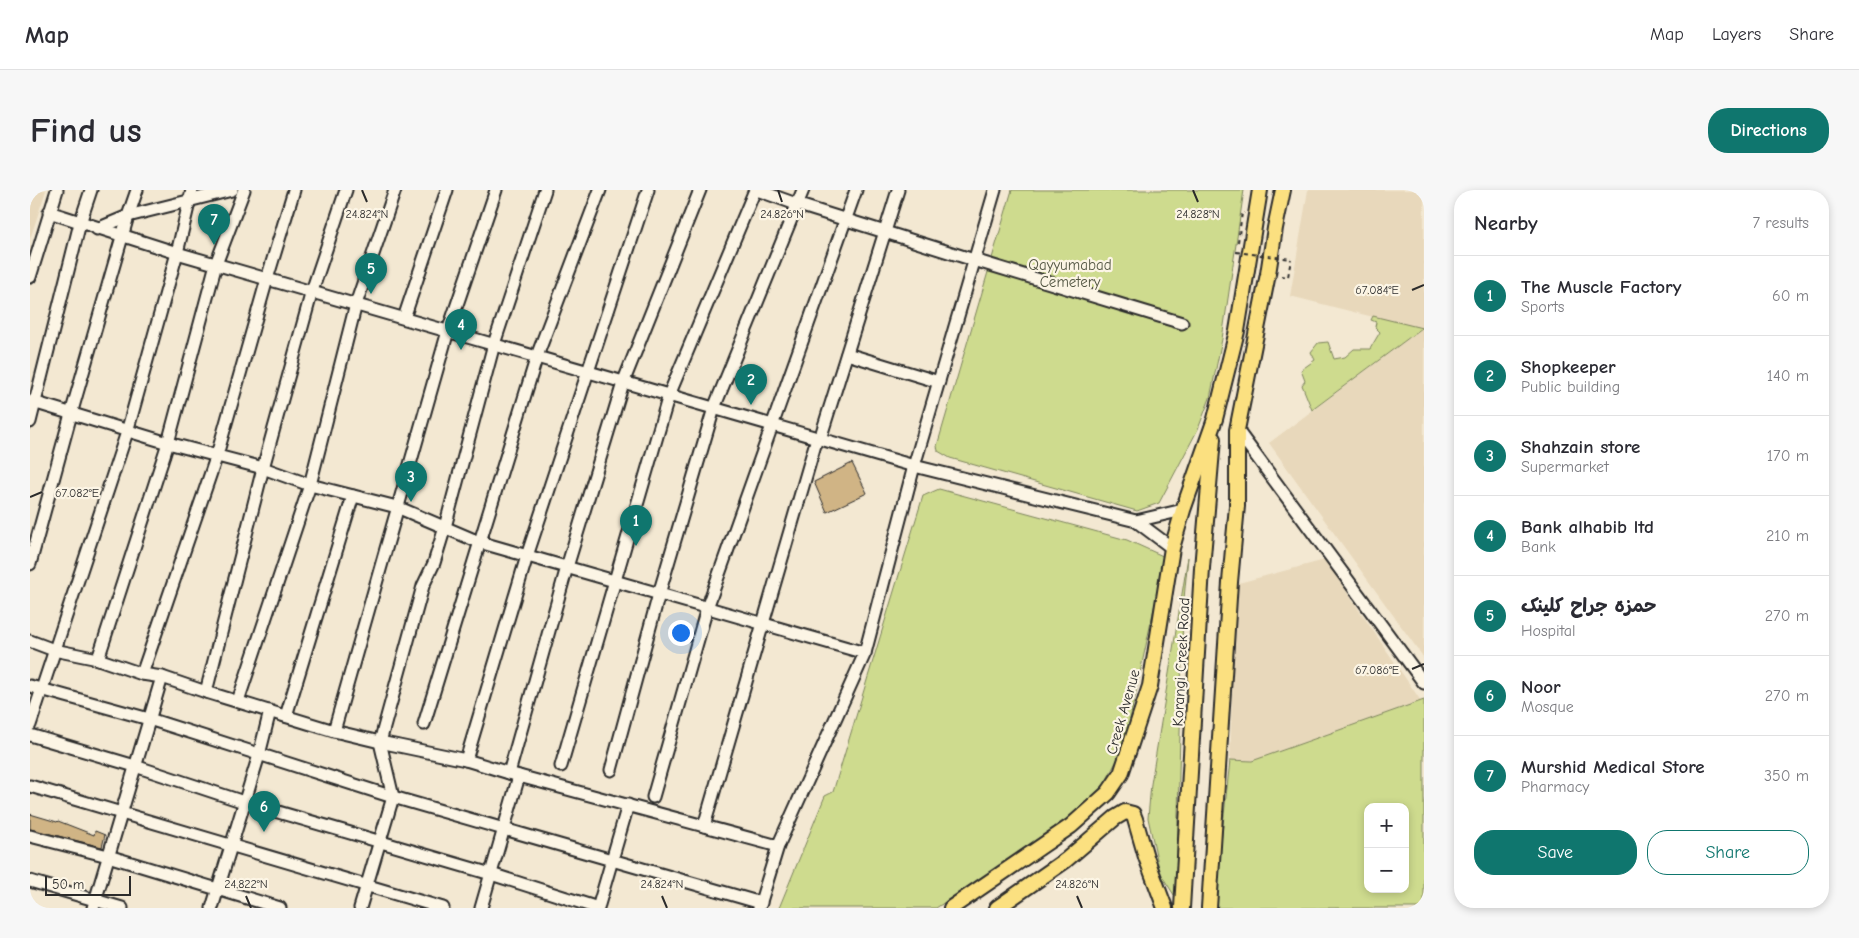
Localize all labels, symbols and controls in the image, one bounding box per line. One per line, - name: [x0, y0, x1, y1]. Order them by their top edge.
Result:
- text: Map: [25, 21, 69, 49]
- text: Map: [1650, 24, 1684, 45]
- text: Layers: [1712, 24, 1761, 45]
- text: Share: [1789, 24, 1834, 45]
- button: Directions: [1708, 108, 1829, 153]
- text: Find us: [30, 110, 142, 151]
- pin: 7: [198, 204, 230, 245]
- text: 24.824°N: [346, 207, 388, 221]
- text: 24.826°N: [760, 207, 804, 221]
- text: 24.828°N: [1176, 207, 1220, 221]
- text: Nearby: [1474, 211, 1538, 235]
- text: 7 results: [1752, 214, 1809, 232]
- pin: 5: [355, 253, 387, 294]
- park label: Qayyumabad Cemetery: [1028, 256, 1112, 291]
- text: The Muscle Factory: [1521, 276, 1681, 298]
- text: 67.084°E: [1355, 283, 1399, 297]
- text: 1: [1487, 287, 1493, 305]
- text: 60 m: [1772, 287, 1809, 305]
- text: Sports: [1521, 298, 1564, 316]
- pin: 4: [445, 309, 477, 350]
- text: Shopkeeper: [1521, 356, 1616, 378]
- pin: 2: [735, 364, 767, 405]
- text: 2: [1486, 367, 1494, 385]
- text: 140 m: [1767, 367, 1809, 385]
- text: Public building: [1521, 378, 1620, 396]
- text: Shahzain store: [1521, 436, 1640, 458]
- text: 3: [1486, 447, 1494, 465]
- text: 170 m: [1767, 447, 1809, 465]
- text: Supermarket: [1521, 458, 1609, 476]
- pin: 3: [395, 461, 427, 502]
- text: 67.082°E: [55, 486, 99, 500]
- pin: 1: [620, 505, 652, 546]
- text: Bank alhabib ltd: [1521, 516, 1654, 538]
- text: 4: [1486, 527, 1494, 545]
- text: 210 m: [1766, 527, 1809, 545]
- text: Bank: [1521, 538, 1556, 556]
- text: حمزہ جراح کلینک: [1521, 595, 1656, 617]
- street label: Korangi Creek Road: [1169, 597, 1193, 727]
- text: 5: [1486, 607, 1494, 625]
- text: 270 m: [1765, 607, 1809, 625]
- your location: [668, 620, 694, 646]
- text: Hospital: [1521, 622, 1576, 640]
- text: 67.086°E: [1355, 663, 1399, 677]
- street label: Creek Avenue: [1102, 667, 1144, 757]
- text: Noor: [1521, 676, 1561, 698]
- text: 6: [1486, 687, 1494, 705]
- text: 270 m: [1765, 687, 1809, 705]
- text: Mosque: [1521, 698, 1574, 716]
- text: Murshid Medical Store: [1521, 756, 1705, 778]
- text: 7: [1486, 767, 1494, 785]
- text: 350 m: [1764, 767, 1809, 785]
- text: Pharmacy: [1521, 778, 1590, 796]
- pin: 6: [248, 791, 280, 832]
- map controls: [1364, 803, 1409, 893]
- button: +: [1364, 803, 1409, 848]
- button: Save: [1474, 830, 1637, 875]
- button: Share: [1647, 830, 1809, 875]
- button: −: [1364, 848, 1409, 893]
- scale bar: [45, 873, 131, 896]
- text: 50 m: [52, 876, 84, 893]
- text: 24.822°N: [224, 877, 268, 891]
- text: 24.824°N: [641, 877, 683, 891]
- text: 24.826°N: [1055, 877, 1099, 891]

